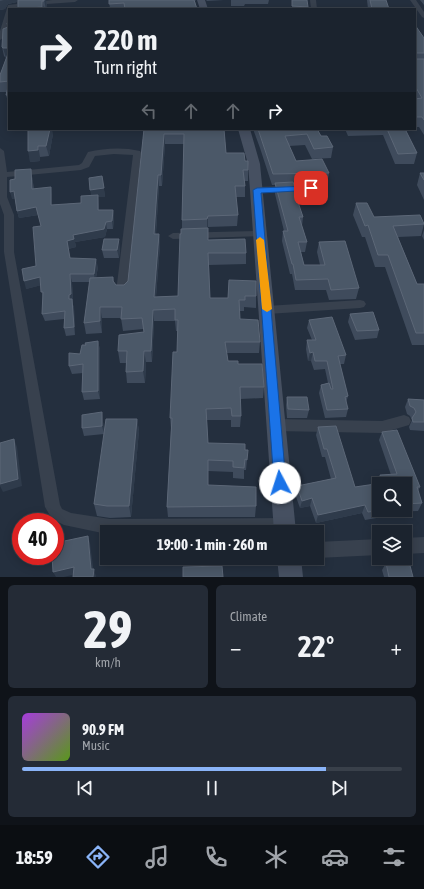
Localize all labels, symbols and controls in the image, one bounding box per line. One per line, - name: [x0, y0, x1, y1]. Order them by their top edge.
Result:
- icon: right: [28, 24, 80, 76]
- text: 220 m: [94, 24, 157, 56]
- text: Turn right: [94, 57, 157, 78]
- icon: left: [138, 100, 160, 122]
- icon: ahead: [180, 100, 202, 122]
- icon: ahead: [222, 100, 244, 122]
- icon: right: [264, 100, 286, 122]
- pin: [294, 171, 328, 205]
- icon: arrive: [300, 177, 322, 199]
- position arrow: [259, 462, 301, 504]
- map controls: [372, 477, 412, 565]
- button: search: [372, 477, 412, 517]
- speed limit sign: 40: [12, 513, 64, 565]
- button: layers: [372, 525, 412, 565]
- text: 19:00 · 1 min · 260 m: [157, 536, 267, 553]
- text: 29: [84, 599, 132, 659]
- text: Climate: [230, 609, 267, 624]
- text: 22°: [298, 629, 334, 663]
- text: −: [230, 634, 241, 660]
- text: +: [391, 634, 402, 660]
- text: km/h: [95, 655, 121, 670]
- text: 90.9 FM: [82, 721, 124, 738]
- text: Music: [82, 738, 109, 753]
- icon: previous: [74, 777, 96, 799]
- icon: pause: [201, 777, 223, 799]
- icon: next: [328, 777, 350, 799]
- icon: directions: [84, 843, 112, 871]
- icon: music: [143, 843, 171, 871]
- icon: phone: [202, 843, 230, 871]
- icon: climate: [262, 843, 290, 871]
- icon: car: [321, 843, 349, 871]
- icon: filters: [380, 843, 408, 871]
- text: 18:59: [16, 847, 53, 868]

